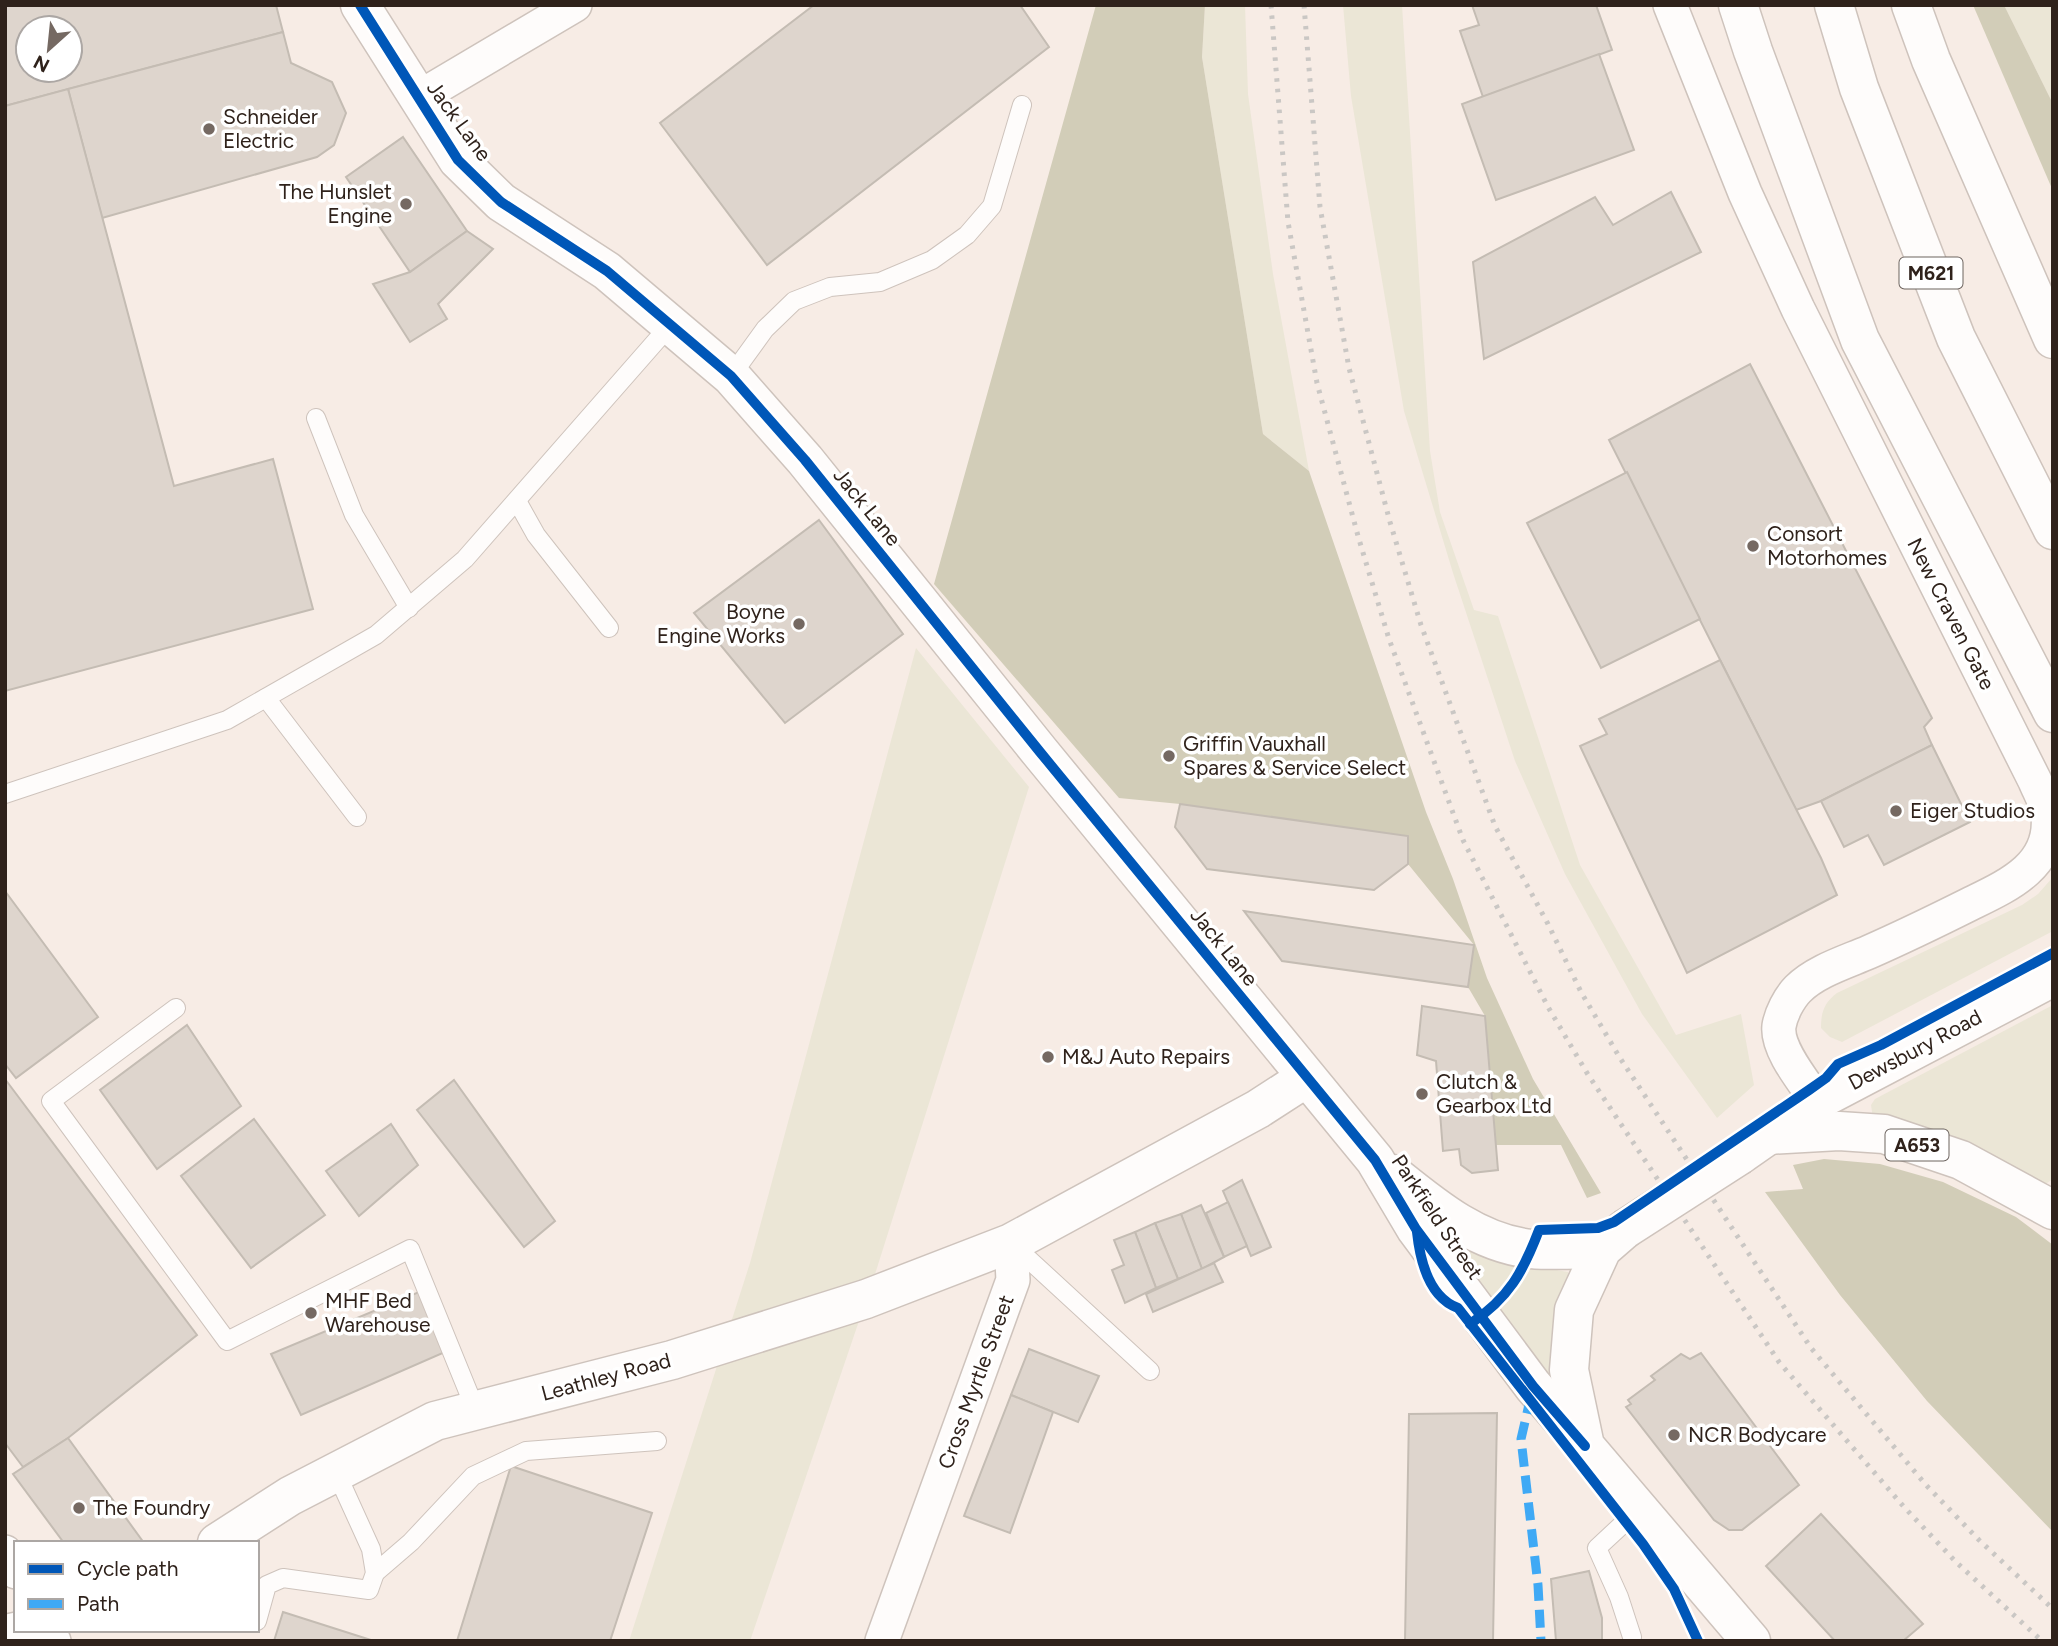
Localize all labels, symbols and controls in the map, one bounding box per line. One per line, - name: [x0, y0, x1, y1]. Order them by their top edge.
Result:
- north arrow: [14, 14, 84, 84]
- text: N: [30, 50, 53, 77]
- street label: Jack Lane: [422, 76, 497, 166]
- place label: Schneider Electric: [223, 104, 318, 153]
- marker: Schneider Electric: [201, 121, 217, 137]
- place label: The Hunslet Engine: [279, 179, 392, 228]
- marker: The Hunslet Engine: [398, 196, 414, 212]
- road number: M621: [1899, 258, 1962, 288]
- street label: Jack Lane: [828, 463, 906, 551]
- place label: Consort Motorhomes: [1767, 521, 1887, 570]
- street label: New Craven Gate: [1902, 534, 2000, 694]
- marker: Consort Motorhomes: [1745, 538, 1761, 554]
- place label: Boyne Engine Works: [657, 599, 785, 648]
- marker: Boyne Engine Works: [791, 616, 807, 632]
- place label: Griffin Vauxhall Spares & Service Select: [1183, 731, 1406, 780]
- marker: Griffin Vauxhall Spares & Service Select: [1161, 748, 1177, 764]
- place label: Eiger Studios: [1910, 798, 2035, 823]
- marker: Eiger Studios: [1888, 803, 1904, 819]
- street label: Jack Lane: [1185, 903, 1263, 991]
- street label: Dewsbury Road: [1844, 1004, 1986, 1095]
- place label: M&J Auto Repairs: [1062, 1044, 1230, 1069]
- marker: M&J Auto Repairs: [1040, 1049, 1056, 1065]
- place label: Clutch & Gearbox Ltd: [1436, 1069, 1552, 1118]
- marker: Clutch & Gearbox Ltd: [1414, 1086, 1430, 1102]
- road number: A653: [1885, 1130, 1948, 1161]
- street label: Parkfield Street: [1387, 1150, 1488, 1284]
- place label: MHF Bed Warehouse: [325, 1288, 430, 1337]
- street label: Cross Myrtle Street: [932, 1291, 1019, 1472]
- marker: MHF Bed Warehouse: [303, 1305, 319, 1321]
- street label: Leathley Road: [538, 1347, 673, 1406]
- place label: NCR Bodycare: [1688, 1422, 1826, 1447]
- marker: NCR Bodycare: [1666, 1427, 1682, 1443]
- place label: The Foundry: [93, 1495, 210, 1520]
- marker: The Foundry: [71, 1500, 87, 1516]
- legend: [14, 1541, 259, 1632]
- text: Cycle path: [77, 1556, 178, 1581]
- text: Path: [77, 1591, 119, 1616]

